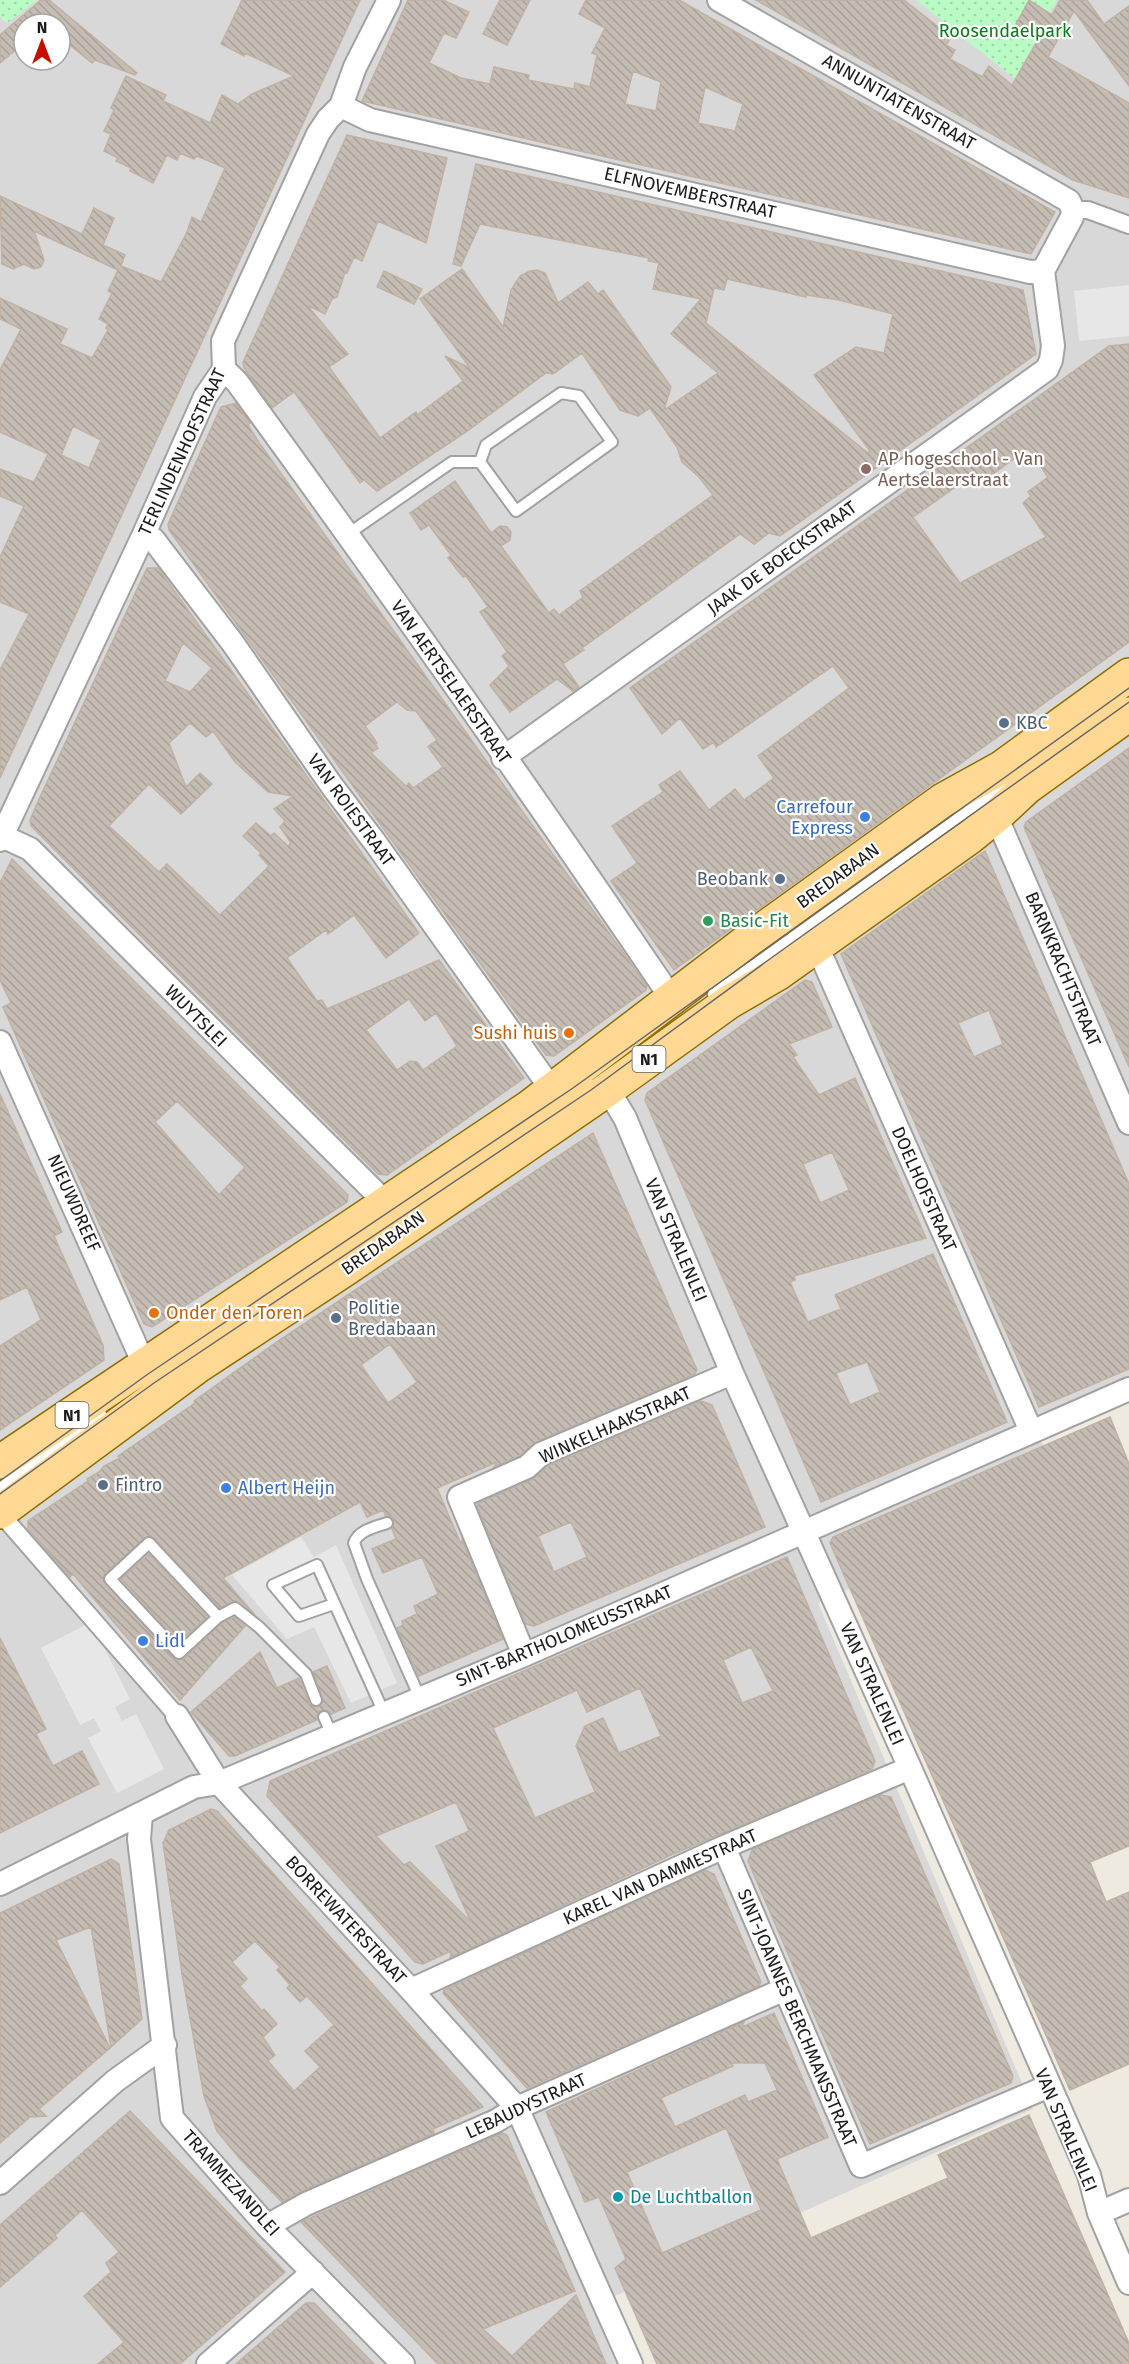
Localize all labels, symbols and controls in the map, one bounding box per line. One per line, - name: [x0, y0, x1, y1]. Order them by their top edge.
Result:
- north arrow: [12, 12, 72, 72]
- text: N: [37, 18, 47, 37]
- park label: Roosendaelpark: [939, 20, 1072, 42]
- street label: ANNUNTIATENSTRAAT: [819, 49, 980, 155]
- street label: ELFNOVEMBERSTRAAT: [602, 163, 779, 224]
- street label: TERLINDENHOFSTRAAT: [134, 364, 231, 539]
- place label: AP hogeschool - Van Aertselaerstraat: [878, 448, 1044, 491]
- marker: AP hogeschool - Van Aertselaerstraat: [859, 462, 873, 476]
- street label: JAAK DE BOECKSTRAAT: [703, 496, 862, 620]
- street label: VAN AERTSELAERSTRAAT: [386, 596, 516, 768]
- place label: KBC: [1016, 712, 1048, 734]
- marker: KBC: [997, 716, 1011, 730]
- street label: VAN ROIESTRAAT: [303, 749, 400, 871]
- place label: Carrefour Express: [776, 796, 853, 839]
- marker: Carrefour Express: [858, 810, 872, 824]
- street label: BREDABAAN: [792, 839, 884, 913]
- place label: Beobank: [697, 868, 769, 890]
- marker: Beobank: [773, 872, 787, 886]
- street label: BARNKRACHTSTRAAT: [1020, 888, 1106, 1050]
- place label: Basic-Fit: [720, 910, 789, 932]
- marker: Basic-Fit: [701, 914, 715, 928]
- street label: WUYTSLEI: [160, 980, 232, 1052]
- place label: Sushi huis: [473, 1022, 557, 1044]
- marker: Sushi huis: [562, 1026, 576, 1040]
- road number: N1: [632, 1046, 666, 1072]
- street label: DOELHOFSTRAAT: [887, 1123, 962, 1256]
- street label: NIEUWDREEF: [43, 1151, 105, 1255]
- street label: VAN STRALENLEI: [640, 1175, 712, 1305]
- street label: BREDABAAN: [337, 1206, 429, 1280]
- place label: Politie Bredabaan: [348, 1297, 436, 1340]
- place label: Onder den Toren: [166, 1302, 303, 1324]
- marker: Onder den Toren: [147, 1306, 161, 1320]
- marker: Politie Bredabaan: [329, 1311, 343, 1325]
- street label: WINKELHAAKSTRAAT: [536, 1381, 695, 1468]
- road number: N1: [56, 1402, 88, 1428]
- place label: Fintro: [115, 1474, 162, 1496]
- place label: Albert Heijn: [238, 1477, 335, 1499]
- marker: Fintro: [96, 1478, 110, 1492]
- marker: Albert Heijn: [219, 1481, 233, 1495]
- street label: SINT-BARTHOLOMEUSSTRAAT: [452, 1580, 676, 1692]
- street label: VAN STRALENLEI: [835, 1619, 909, 1749]
- place label: Lidl: [155, 1630, 185, 1652]
- marker: Lidl: [136, 1634, 150, 1648]
- street label: KAREL VAN DAMMESTRAAT: [560, 1824, 761, 1930]
- street label: BORREWATERSTRAAT: [281, 1851, 412, 1989]
- street label: SINT-JOANNES BERCHMANSSTRAAT: [733, 1886, 862, 2151]
- street label: VAN STRALENLEI: [1030, 2065, 1102, 2195]
- street label: LEBAUDYSTRAAT: [462, 2068, 591, 2144]
- street label: TRAMMEZANDLEI: [178, 2125, 284, 2241]
- place label: De Luchtballon: [630, 2186, 753, 2208]
- marker: De Luchtballon: [611, 2190, 625, 2204]

